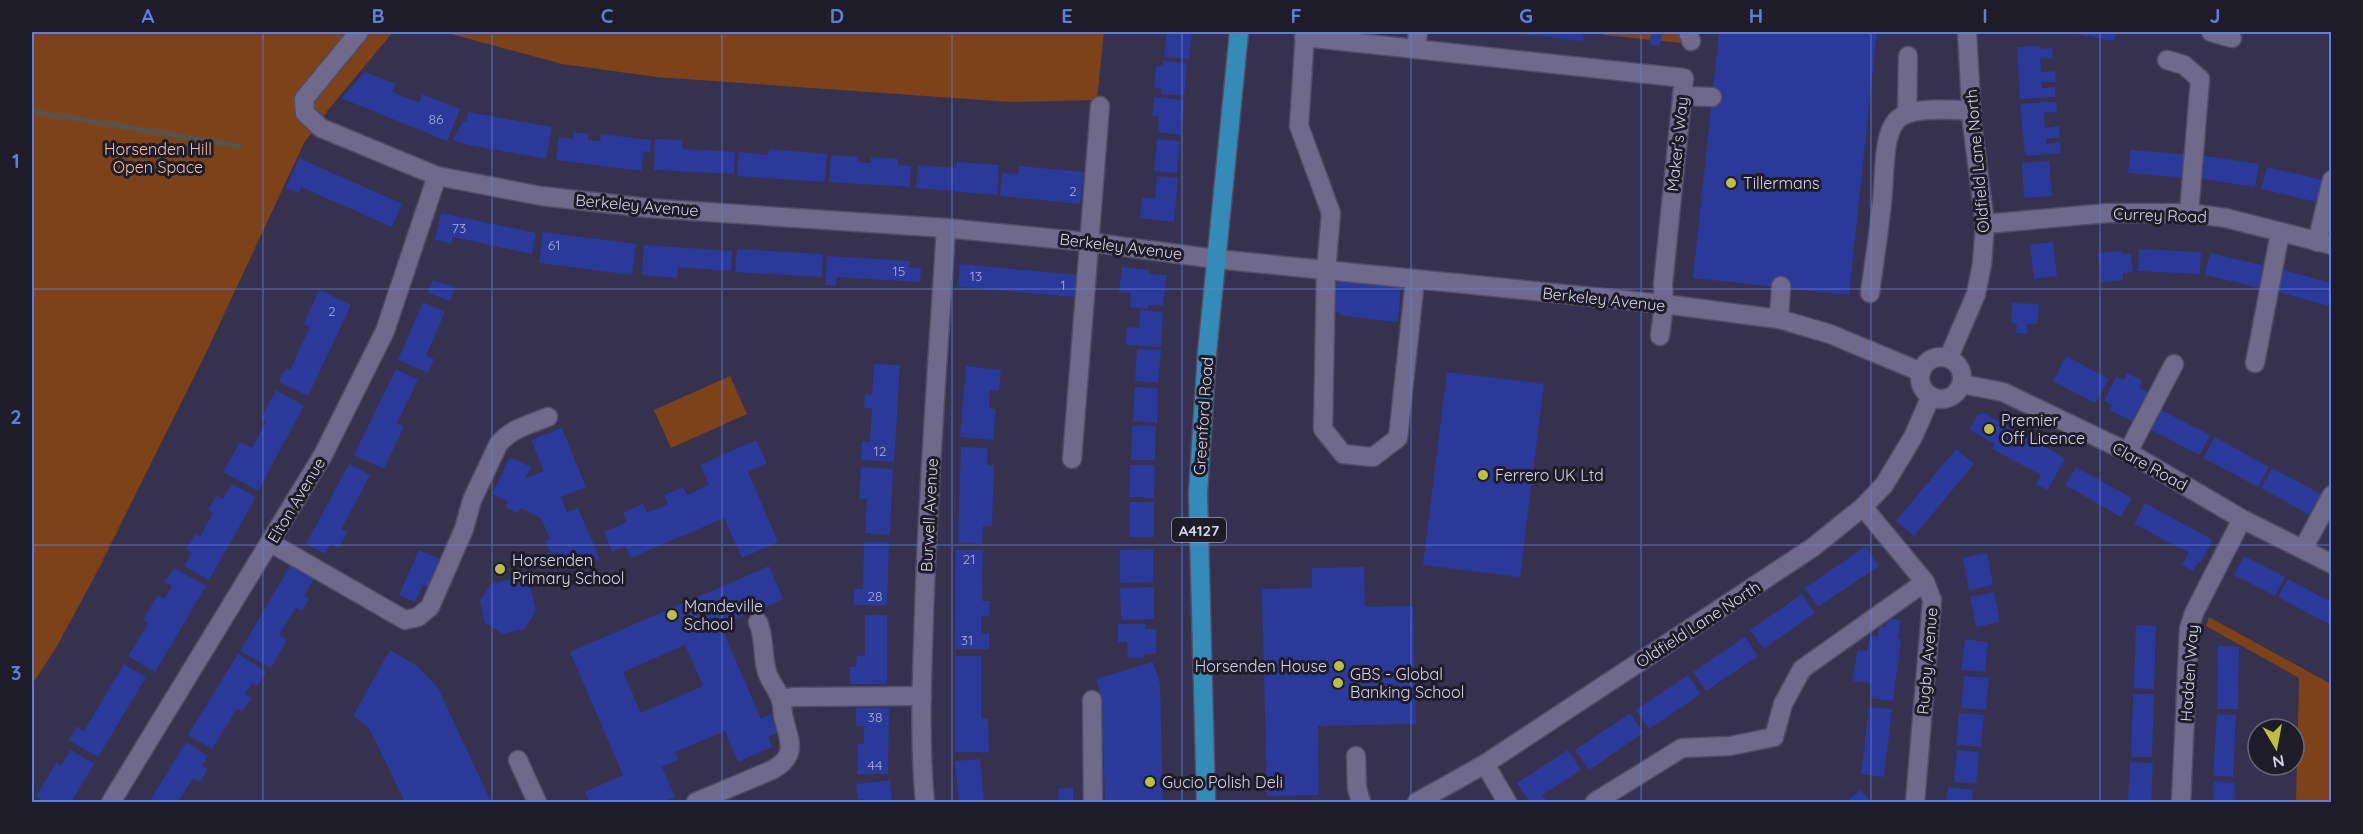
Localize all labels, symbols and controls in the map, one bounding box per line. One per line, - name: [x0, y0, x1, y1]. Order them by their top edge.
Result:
- text: A: [142, 3, 155, 28]
- text: B: [371, 3, 385, 28]
- text: C: [601, 3, 614, 28]
- text: D: [830, 3, 844, 28]
- text: E: [1061, 3, 1073, 28]
- text: F: [1290, 3, 1302, 28]
- text: G: [1519, 3, 1533, 28]
- text: H: [1749, 3, 1763, 28]
- text: I: [1982, 3, 1988, 28]
- text: J: [2209, 3, 2221, 28]
- street label: Oldfield Lane North: [1961, 88, 1993, 234]
- street label: Maker's Way: [1662, 96, 1692, 192]
- house number: 86: [428, 110, 444, 128]
- park label: Horsenden Hill Open Space: [104, 139, 212, 177]
- text: 1: [12, 148, 20, 173]
- place label: Tillermans: [1743, 173, 1820, 193]
- marker: Tillermans: [1724, 176, 1738, 190]
- house number: 2: [1069, 182, 1077, 200]
- street label: Berkeley Avenue: [575, 190, 699, 220]
- street label: Currey Road: [2113, 203, 2207, 227]
- house number: 73: [452, 219, 466, 237]
- street label: Berkeley Avenue: [1058, 229, 1184, 263]
- house number: 61: [548, 236, 560, 254]
- house number: 15: [893, 262, 905, 280]
- house number: 13: [970, 267, 982, 285]
- house number: 1: [1060, 276, 1066, 294]
- street label: Berkeley Avenue: [1542, 283, 1666, 315]
- house number: 2: [328, 302, 336, 320]
- street label: Greenford Road: [1189, 356, 1217, 476]
- text: 2: [10, 404, 22, 429]
- place label: Premier Off Licence: [2001, 410, 2085, 448]
- marker: Premier Off Licence: [1982, 422, 1996, 436]
- street label: Clare Road: [2109, 437, 2191, 495]
- house number: 12: [874, 442, 887, 460]
- street label: Elton Avenue: [263, 454, 329, 546]
- street label: Burwell Avenue: [916, 458, 942, 572]
- place label: Ferrero UK Ltd: [1495, 465, 1604, 485]
- marker: Ferrero UK Ltd: [1476, 468, 1490, 482]
- road number: A4127: [1172, 518, 1226, 542]
- place label: Horsenden Primary School: [512, 550, 624, 588]
- house number: 21: [963, 550, 975, 568]
- marker: Horsenden Primary School: [493, 562, 507, 576]
- street label: Oldfield Lane North: [1632, 576, 1764, 672]
- house number: 28: [867, 587, 883, 605]
- place label: Mandeville School: [684, 596, 763, 634]
- street label: Rugby Avenue: [1912, 607, 1942, 715]
- marker: Mandeville School: [665, 608, 679, 622]
- street label: Hadden Way: [2176, 624, 2202, 722]
- house number: 31: [961, 631, 973, 649]
- place label: Horsenden House: [1195, 656, 1327, 676]
- marker: Horsenden House: [1332, 659, 1346, 673]
- text: 3: [11, 660, 21, 685]
- place label: GBS - Global Banking School: [1350, 664, 1464, 702]
- marker: GBS - Global Banking School: [1331, 676, 1345, 690]
- house number: 38: [868, 708, 882, 726]
- north arrow: [2246, 717, 2306, 777]
- text: N: [2271, 751, 2286, 773]
- house number: 44: [868, 756, 882, 774]
- place label: Gucio Polish Deli: [1162, 772, 1283, 792]
- marker: Gucio Polish Deli: [1143, 775, 1157, 789]

